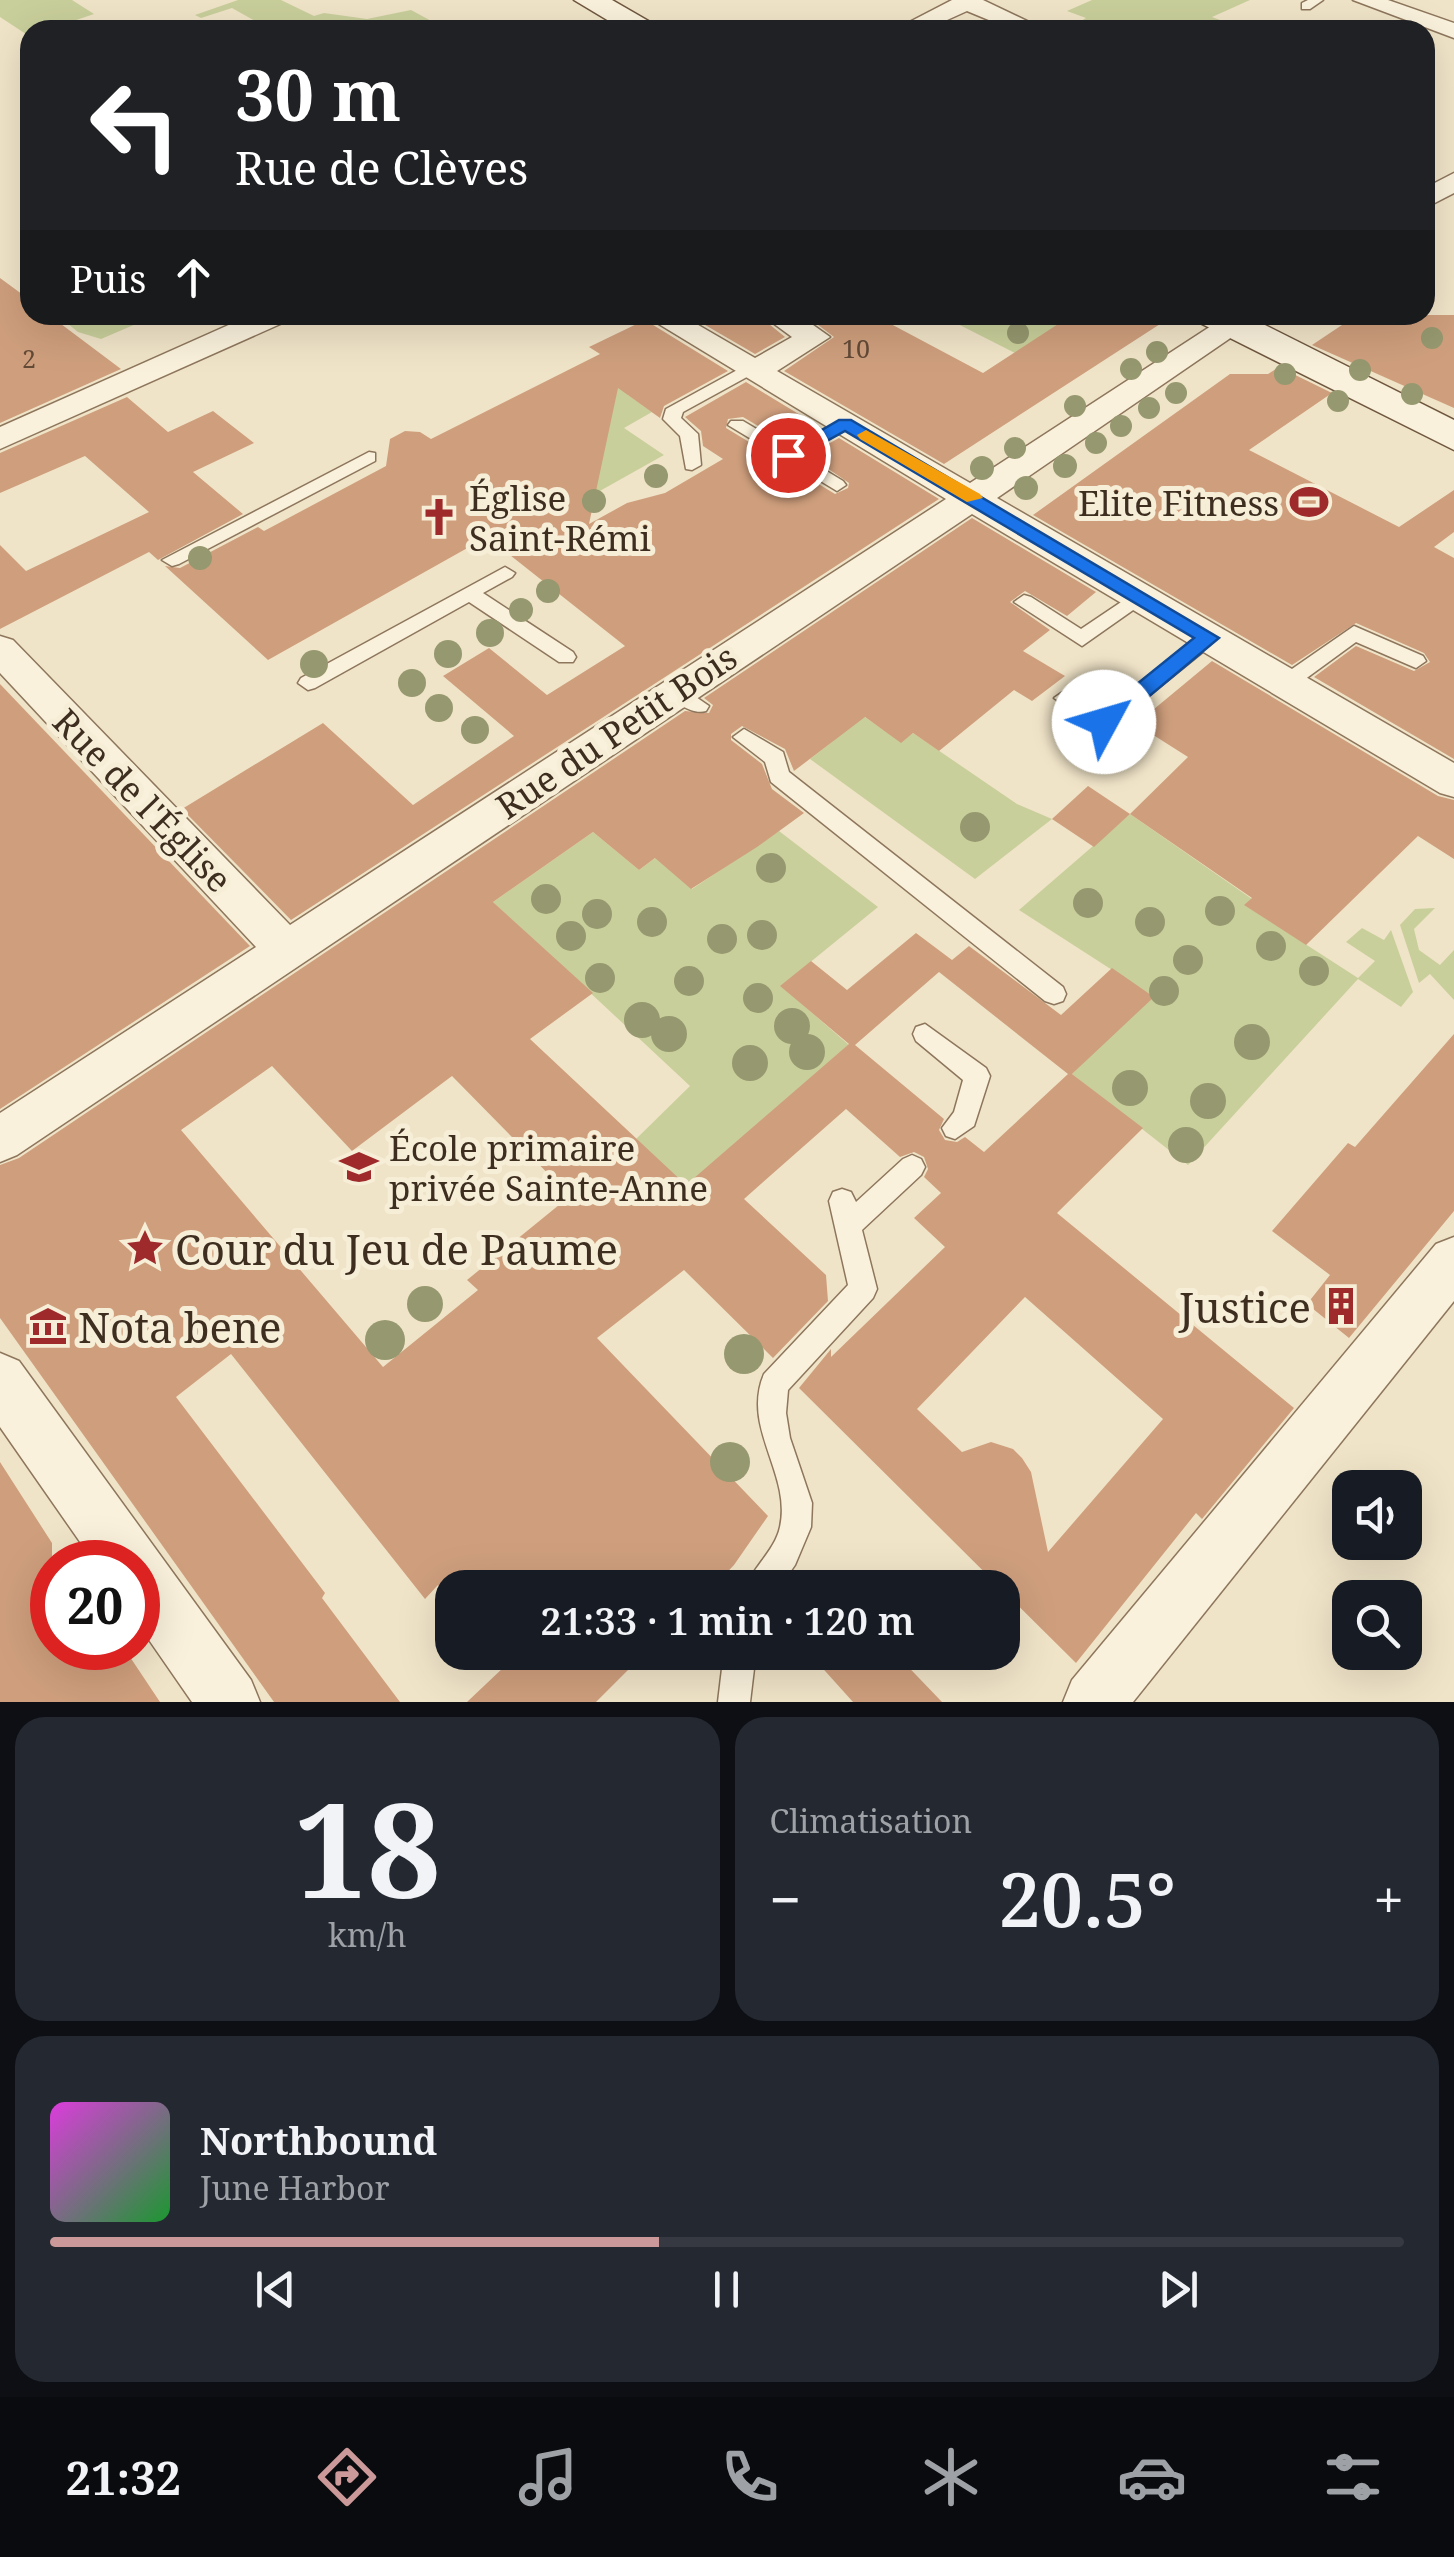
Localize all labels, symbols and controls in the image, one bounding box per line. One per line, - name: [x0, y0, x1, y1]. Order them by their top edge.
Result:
- text: 30 m: [235, 46, 401, 142]
- icon: left: [70, 60, 200, 190]
- text: Rue de Clèves: [235, 137, 528, 198]
- icon: ahead: [166, 250, 221, 305]
- text: Puis: [70, 252, 146, 304]
- house number: 10: [842, 331, 870, 365]
- house number: 2: [22, 341, 36, 375]
- pin: [746, 413, 831, 498]
- icon: arrive: [761, 428, 816, 483]
- place label: Église Saint-Rémi: [469, 474, 651, 561]
- place label: Elite Fitness: [1078, 479, 1279, 526]
- sports icon: Elite Fitness: [1288, 481, 1330, 523]
- church icon: Église Saint-Rémi: [418, 496, 460, 538]
- street label: Rue du Petit Bois: [487, 633, 745, 829]
- position arrow: [1052, 670, 1156, 774]
- street label: Rue de l'Église: [43, 698, 243, 902]
- place label: École primaire privée Sainte-Anne: [389, 1124, 708, 1211]
- school or university icon: École primaire privée Sainte-Anne: [338, 1146, 380, 1188]
- place label: Cour du Jeu de Paume: [175, 1220, 618, 1277]
- place icon: Cour du Jeu de Paume: [124, 1227, 166, 1269]
- place label: Justice: [1178, 1278, 1311, 1335]
- building icon: Justice: [1320, 1285, 1362, 1327]
- place label: Nota bene: [78, 1298, 281, 1355]
- museum icon: Nota bene: [27, 1305, 69, 1347]
- map controls: [1332, 1470, 1422, 1670]
- button: sound: [1332, 1470, 1422, 1560]
- speed limit sign: 20: [30, 1540, 160, 1670]
- button: search: [1332, 1580, 1422, 1670]
- text: 21:33 · 1 min · 120 m: [540, 1594, 915, 1646]
- text: 18: [294, 1759, 441, 1936]
- text: Climatisation: [770, 1799, 972, 1842]
- text: 20.5°: [999, 1847, 1176, 1949]
- text: −: [770, 1861, 801, 1936]
- text: +: [1373, 1861, 1404, 1936]
- text: km/h: [328, 1913, 407, 1956]
- text: Northbound: [200, 2114, 437, 2166]
- text: June Harbor: [200, 2166, 389, 2209]
- icon: previous: [248, 2262, 303, 2317]
- icon: pause: [699, 2262, 754, 2317]
- icon: next: [1151, 2262, 1206, 2317]
- icon: directions: [312, 2442, 382, 2512]
- icon: music: [513, 2442, 583, 2512]
- icon: phone: [715, 2442, 785, 2512]
- icon: climate: [916, 2442, 986, 2512]
- icon: car: [1117, 2442, 1187, 2512]
- icon: filters: [1318, 2442, 1388, 2512]
- text: 21:32: [66, 2447, 181, 2508]

